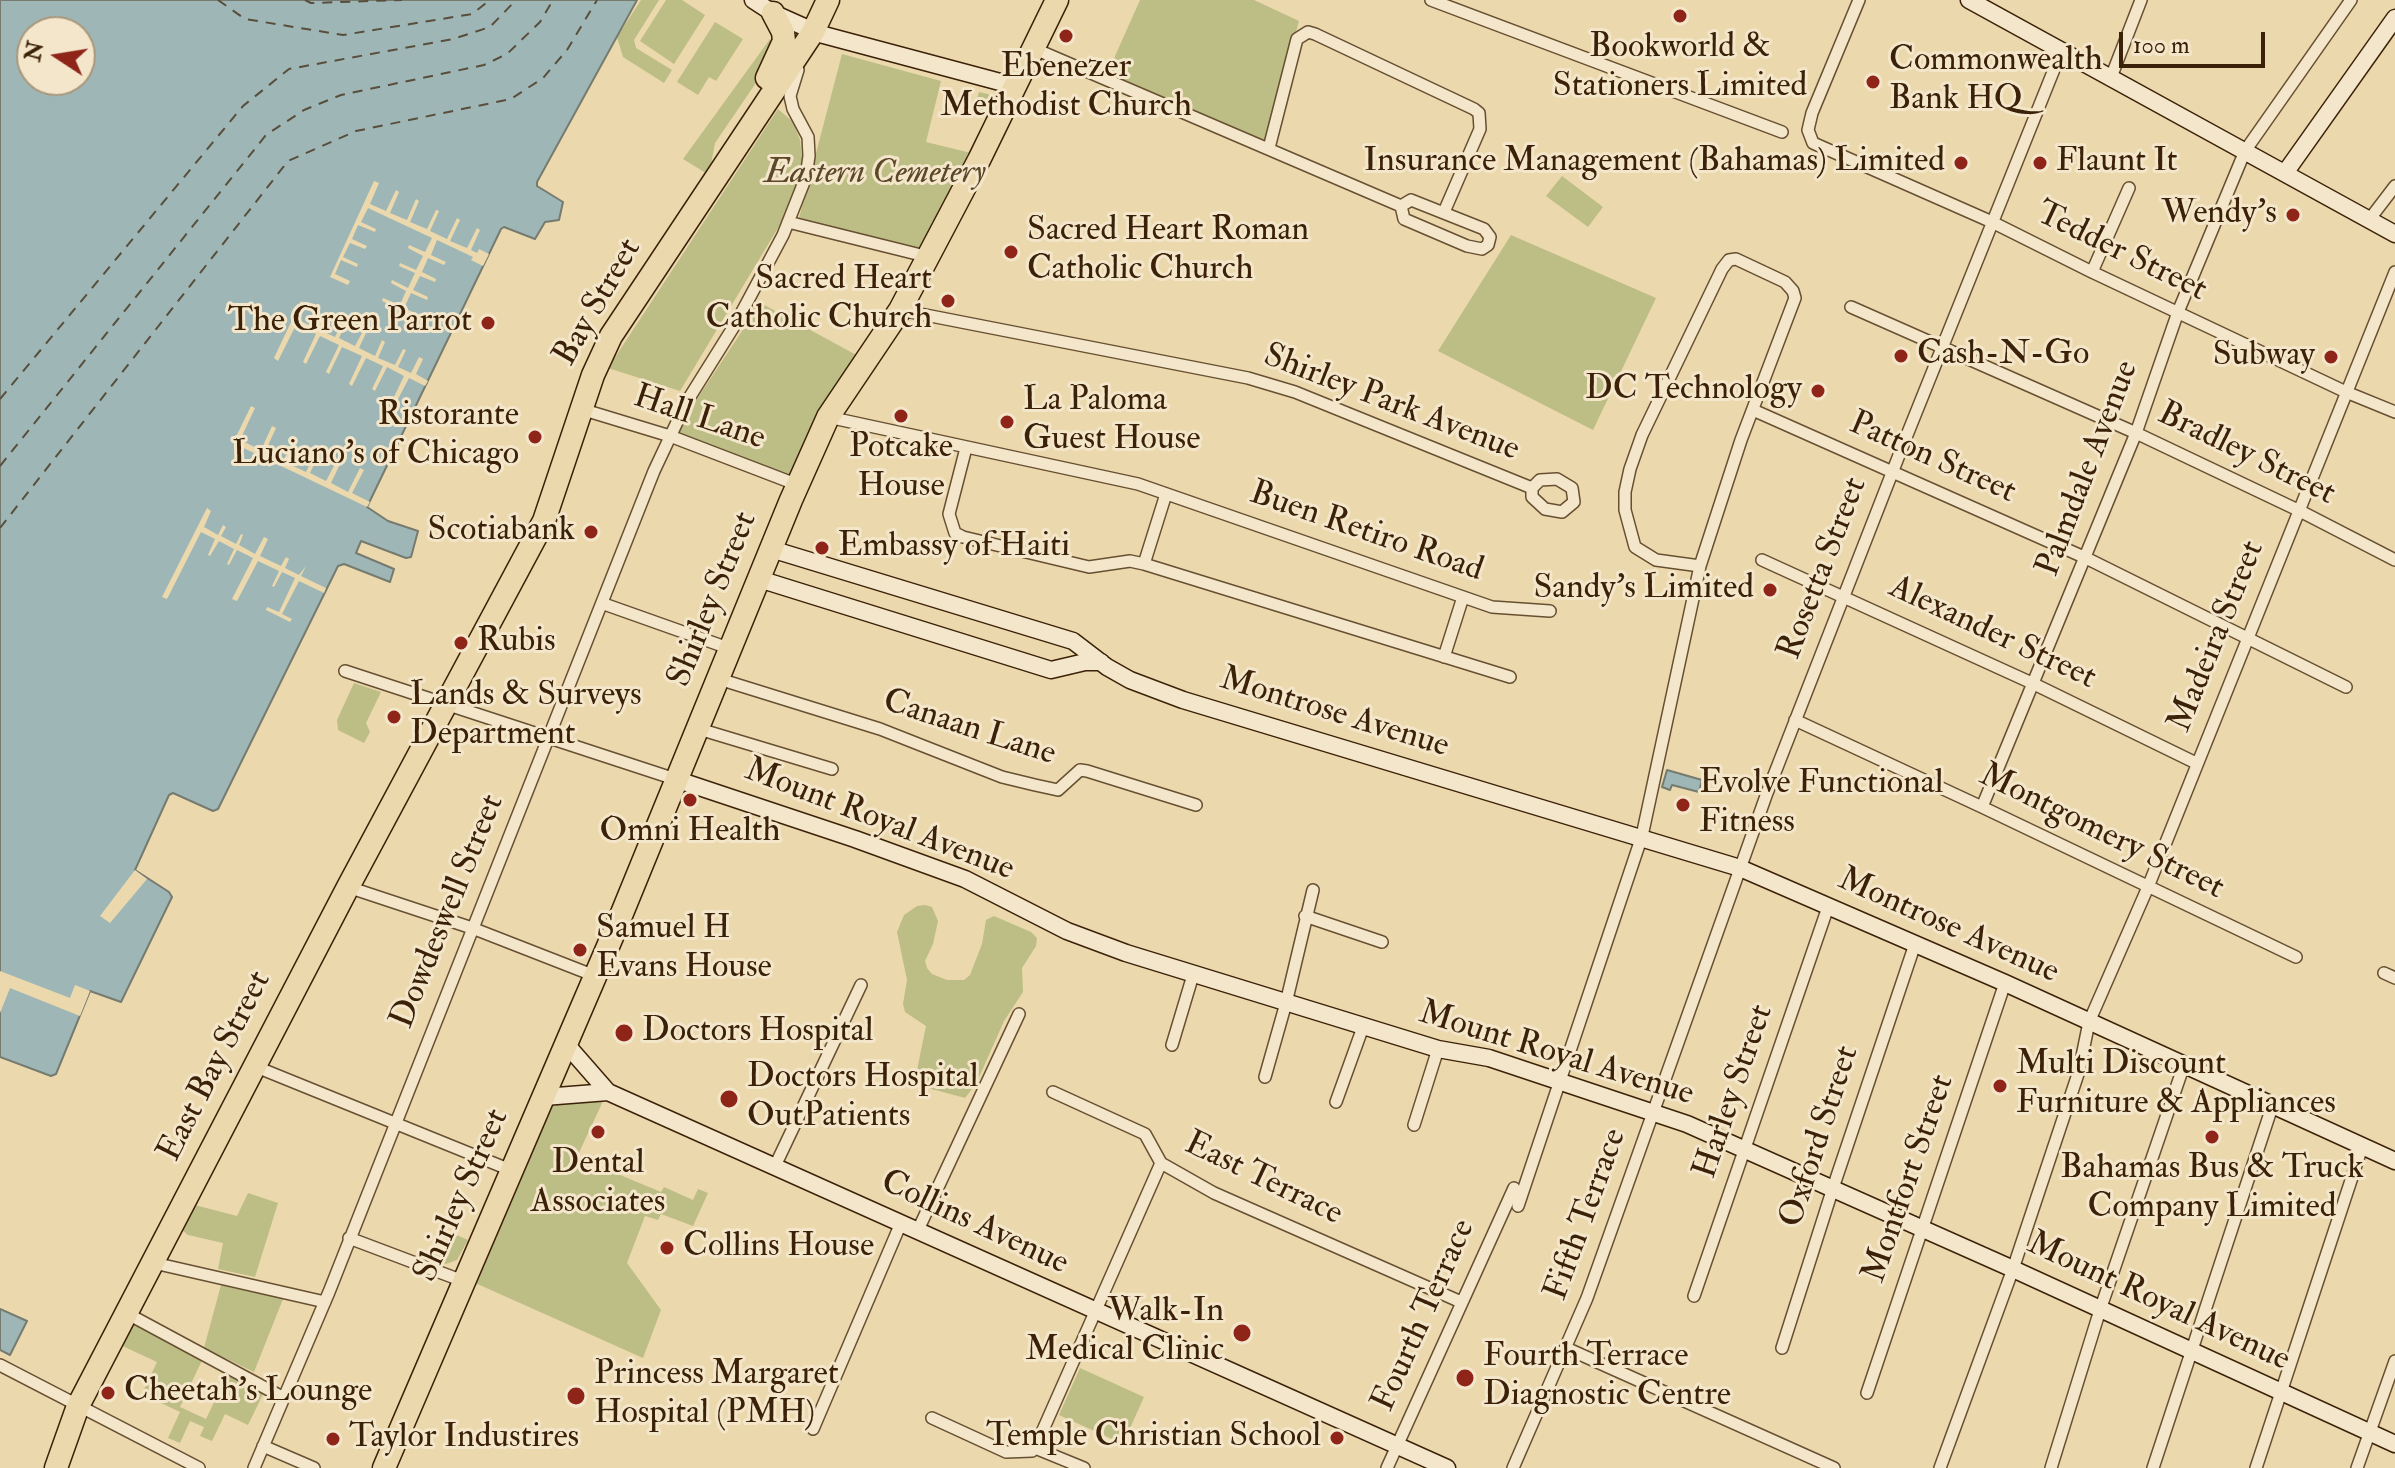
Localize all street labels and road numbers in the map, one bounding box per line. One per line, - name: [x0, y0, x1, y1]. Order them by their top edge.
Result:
- street label: Tedder Street: [2029, 194, 2213, 312]
- street label: Bay Street: [546, 232, 652, 374]
- street label: Shirley Park Avenue: [1257, 336, 1525, 472]
- street label: Palmdale Avenue: [2029, 356, 2149, 582]
- street label: Hall Lane: [628, 377, 770, 461]
- street label: Bradley Street: [2151, 395, 2341, 515]
- street label: Patton Street: [1842, 404, 2022, 514]
- street label: Rosetta Street: [1771, 472, 1877, 666]
- street label: Buen Retiro Road: [1244, 474, 1488, 592]
- street label: Shirley Street: [660, 507, 768, 693]
- street label: Madeira Street: [2161, 536, 2275, 738]
- street label: Alexander Street: [1882, 568, 2102, 700]
- street label: Montrose Avenue: [1215, 660, 1453, 768]
- street label: Canaan Lane: [877, 682, 1061, 776]
- street label: Mount Royal Avenue: [739, 751, 1019, 891]
- street label: Montgomery Street: [1972, 756, 2230, 910]
- street label: Dowdeswell Street: [384, 789, 514, 1035]
- street label: Montrose Avenue: [1831, 860, 2065, 994]
- street label: East Bay Street: [151, 965, 281, 1169]
- street label: Mount Royal Avenue: [1414, 994, 1698, 1116]
- street label: Harley Street: [1686, 1000, 1784, 1184]
- street label: Oxford Street: [1773, 1041, 1869, 1233]
- street label: Montfort Street: [1855, 1070, 1965, 1288]
- street label: Shirley Street: [407, 1103, 519, 1289]
- street label: East Terrace: [1177, 1124, 1349, 1236]
- street label: Fifth Terrace: [1537, 1124, 1637, 1306]
- street label: Collins Avenue: [874, 1163, 1074, 1285]
- street label: Fourth Terrace: [1365, 1214, 1485, 1418]
- street label: Mount Royal Avenue: [2020, 1224, 2296, 1382]

